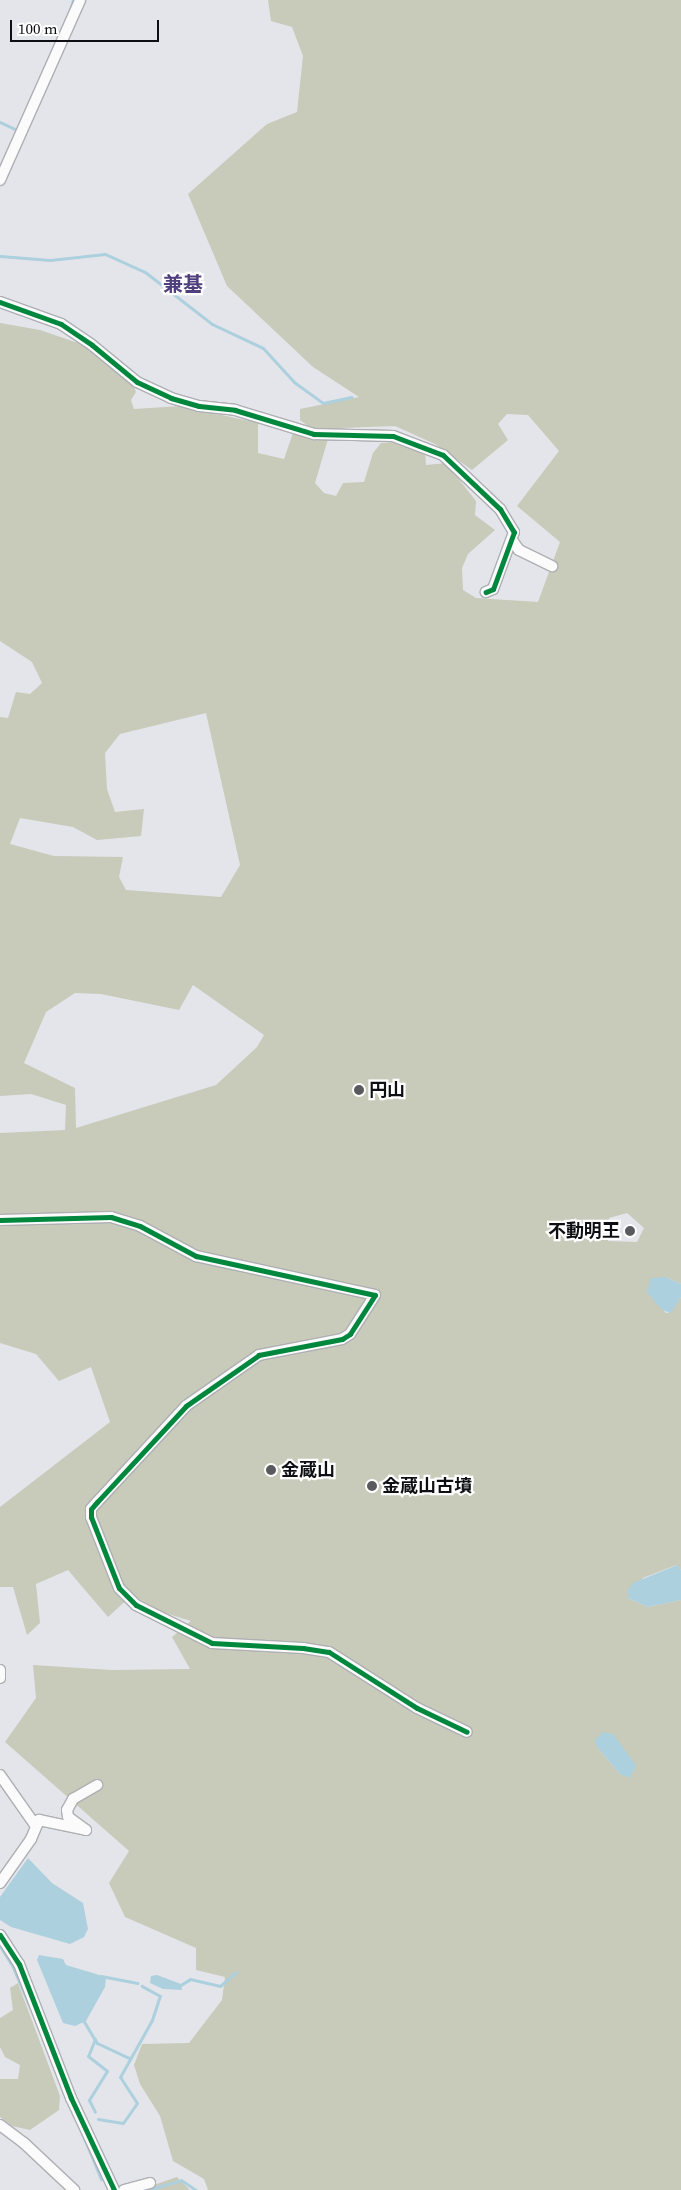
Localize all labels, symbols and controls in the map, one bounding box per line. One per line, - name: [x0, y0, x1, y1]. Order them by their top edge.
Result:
- scale bar: [12, 10, 161, 42]
- text: 100 m: [18, 18, 58, 39]
- district label: 兼基: [163, 272, 203, 296]
- place label: 円山: [369, 1079, 405, 1101]
- marker: 円山: [353, 1084, 365, 1096]
- place label: 不動明王: [548, 1220, 620, 1242]
- marker: 不動明王: [624, 1225, 636, 1237]
- place label: 金蔵山: [281, 1459, 335, 1481]
- marker: 金蔵山: [265, 1464, 277, 1476]
- place label: 金蔵山古墳: [382, 1475, 472, 1497]
- marker: 金蔵山古墳: [366, 1480, 378, 1492]

